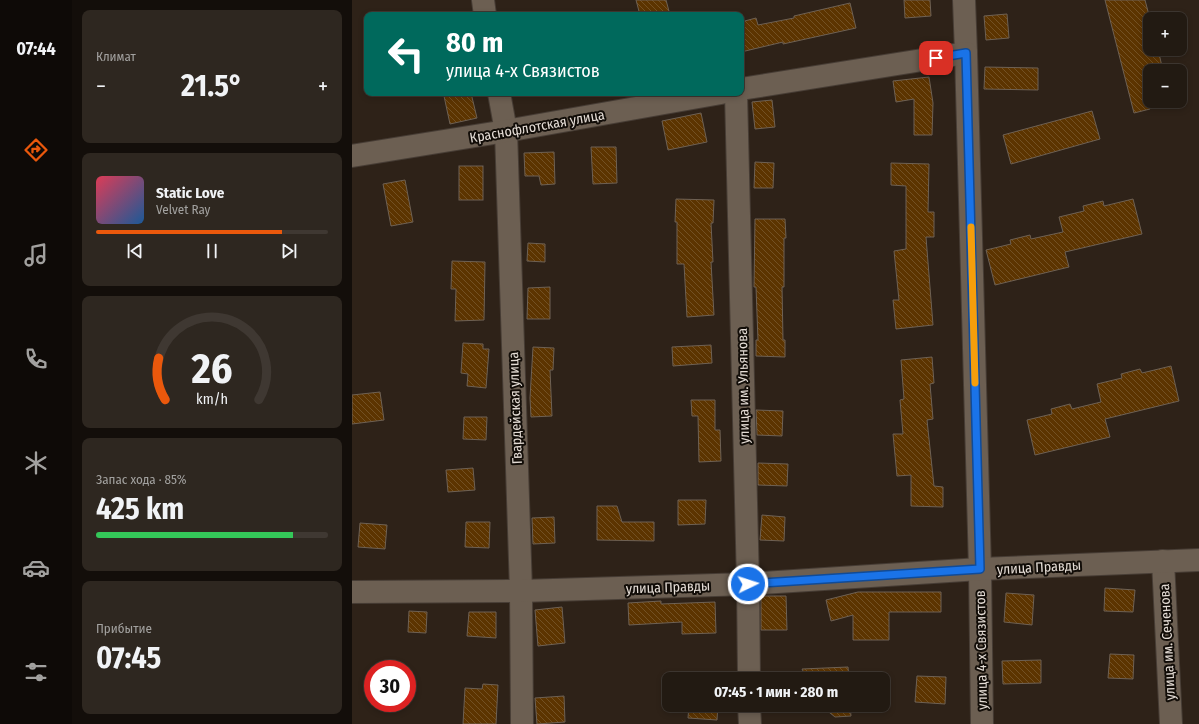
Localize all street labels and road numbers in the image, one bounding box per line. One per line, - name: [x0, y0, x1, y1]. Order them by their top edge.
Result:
- street label: Краснофлотская улица: [468, 106, 606, 147]
- street label: улица им. Ульянова: [734, 328, 753, 444]
- street label: Гвардейская улица: [505, 351, 526, 464]
- street label: улица Правды: [996, 557, 1082, 578]
- street label: улица Правды: [626, 578, 710, 597]
- street label: улица им. Сеченова: [1156, 583, 1179, 701]
- street label: улица 4-х Связистов: [972, 590, 991, 710]

